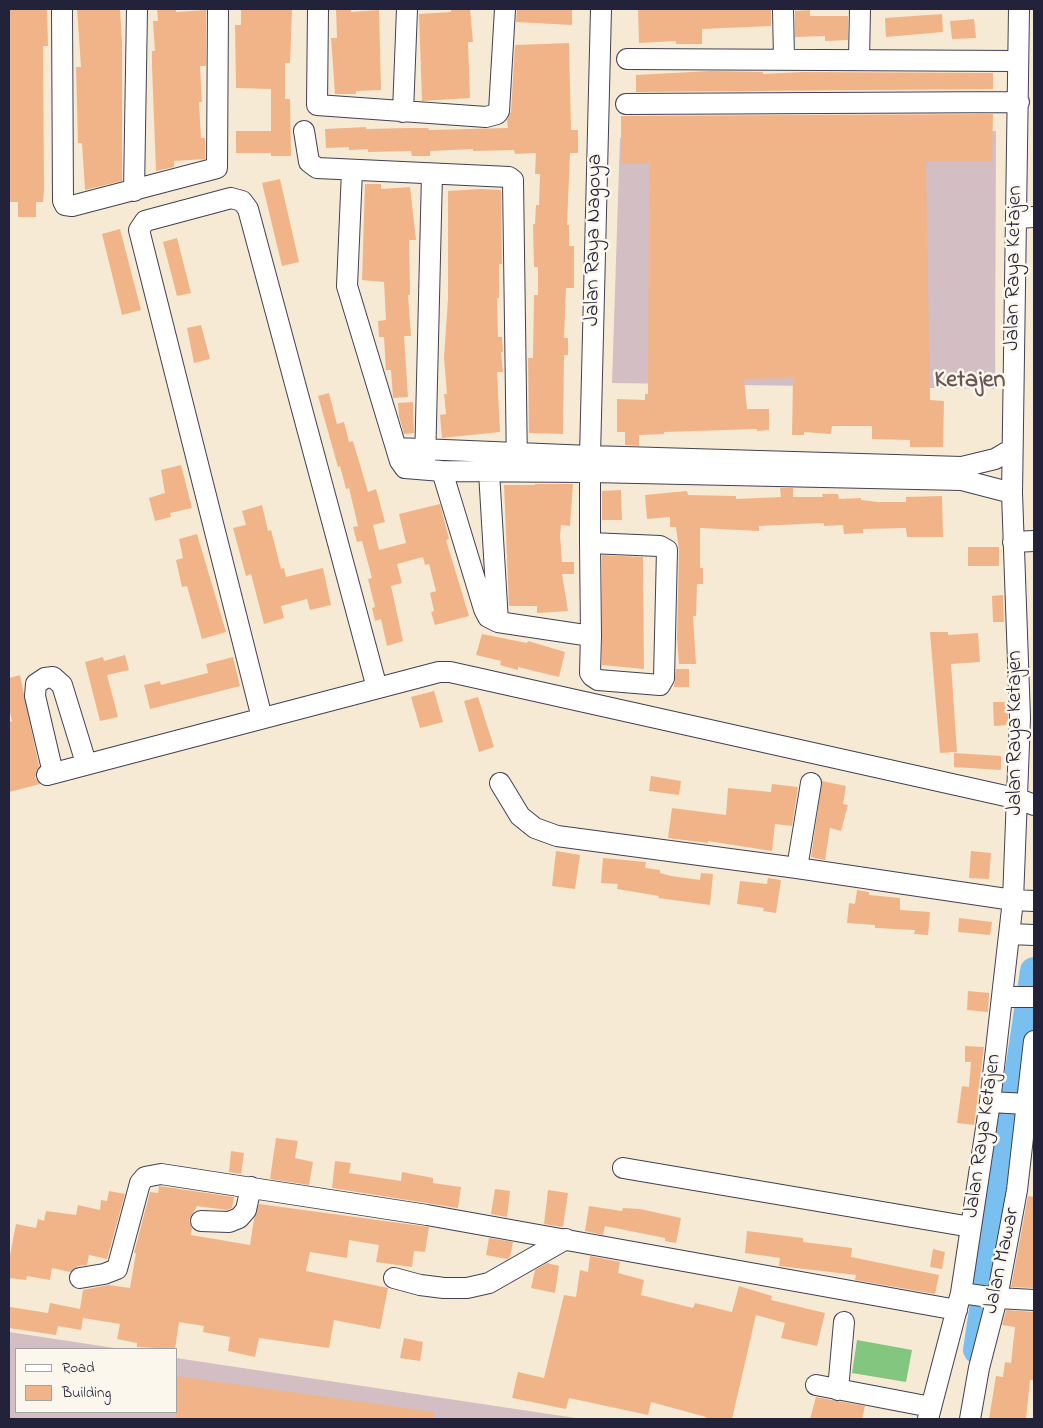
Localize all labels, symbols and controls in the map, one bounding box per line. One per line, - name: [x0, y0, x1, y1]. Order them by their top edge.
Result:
- street label: Jalan Raya Nagoya: [581, 154, 609, 326]
- street label: Jalan Raya Ketajen: [1001, 185, 1029, 351]
- district label: Ketajen: [935, 368, 1005, 396]
- street label: Jalan Raya Ketajen: [1004, 650, 1030, 816]
- street label: Jalan Raya Ketajen: [960, 1052, 1008, 1220]
- street label: Jalan Mawar: [979, 1206, 1027, 1316]
- legend: [15, 1348, 178, 1413]
- text: Road: [62, 1357, 95, 1379]
- text: Building: [62, 1382, 111, 1404]

